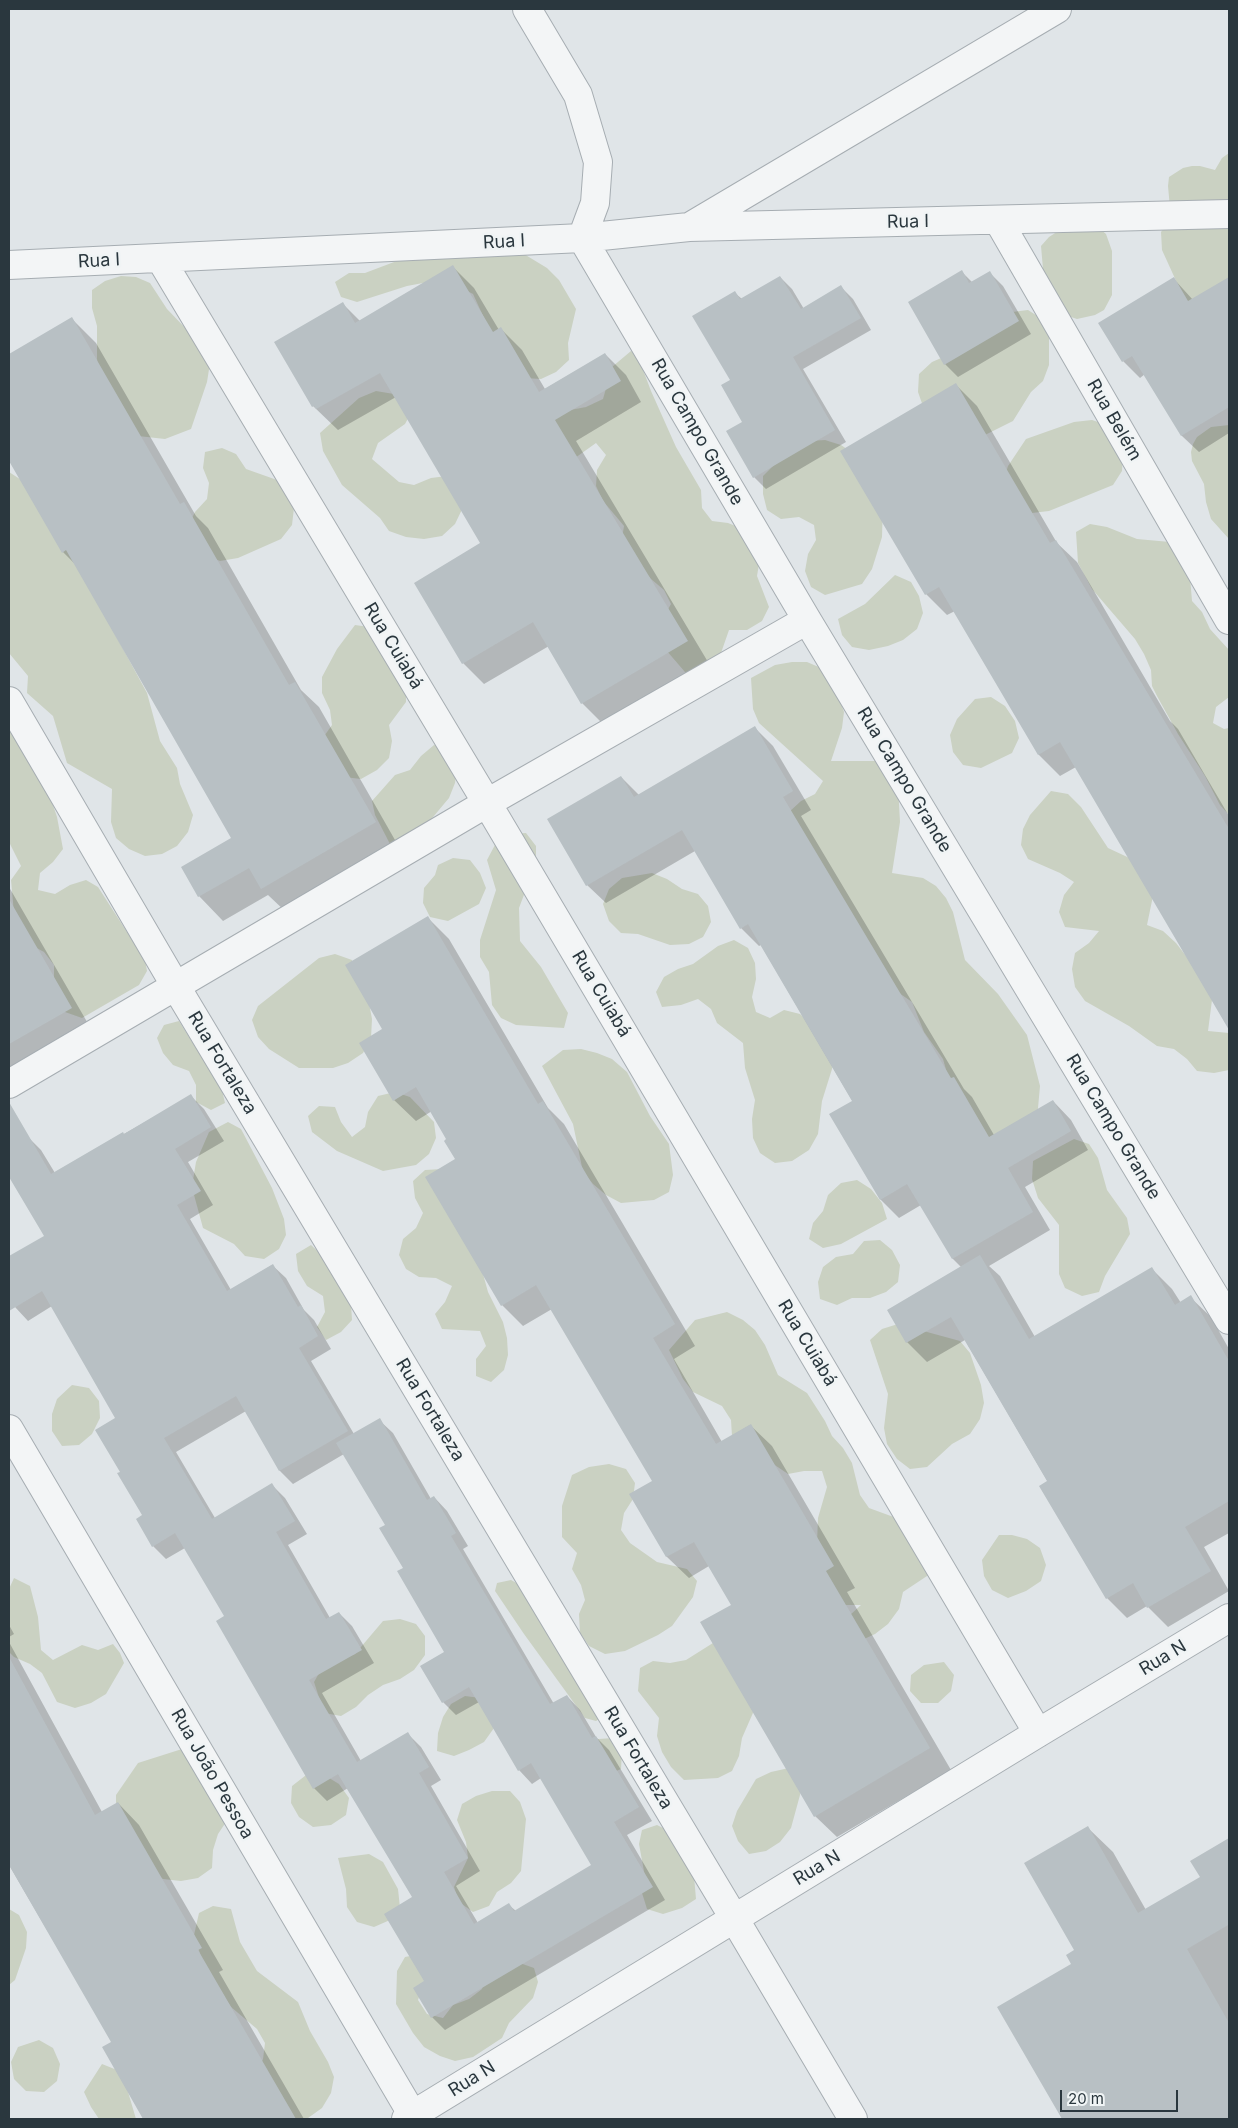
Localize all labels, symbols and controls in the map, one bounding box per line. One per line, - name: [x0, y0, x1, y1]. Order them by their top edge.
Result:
- street label: Rua I: [887, 211, 929, 233]
- street label: Rua I: [482, 230, 526, 254]
- street label: Rua I: [77, 249, 121, 273]
- street label: Rua Campo Grande: [646, 355, 748, 509]
- street label: Rua Belém: [1082, 376, 1146, 464]
- street label: Rua Cuiabá: [359, 599, 427, 693]
- street label: Rua Campo Grande: [852, 703, 956, 857]
- street label: Rua Cuiabá: [567, 947, 635, 1041]
- street label: Rua Fortaleza: [183, 1008, 261, 1118]
- street label: Rua Campo Grande: [1061, 1050, 1165, 1204]
- street label: Rua Cuiabá: [773, 1296, 841, 1390]
- street label: Rua Fortaleza: [391, 1355, 469, 1465]
- street label: Rua N: [1136, 1636, 1190, 1680]
- street label: Rua Fortaleza: [599, 1703, 677, 1813]
- street label: Rua João Pessoa: [166, 1705, 258, 1843]
- street label: Rua N: [790, 1846, 844, 1890]
- street label: Rua N: [445, 2056, 499, 2102]
- scale bar: [1063, 2080, 1180, 2112]
- text: 20 m: [1068, 2089, 1104, 2108]

